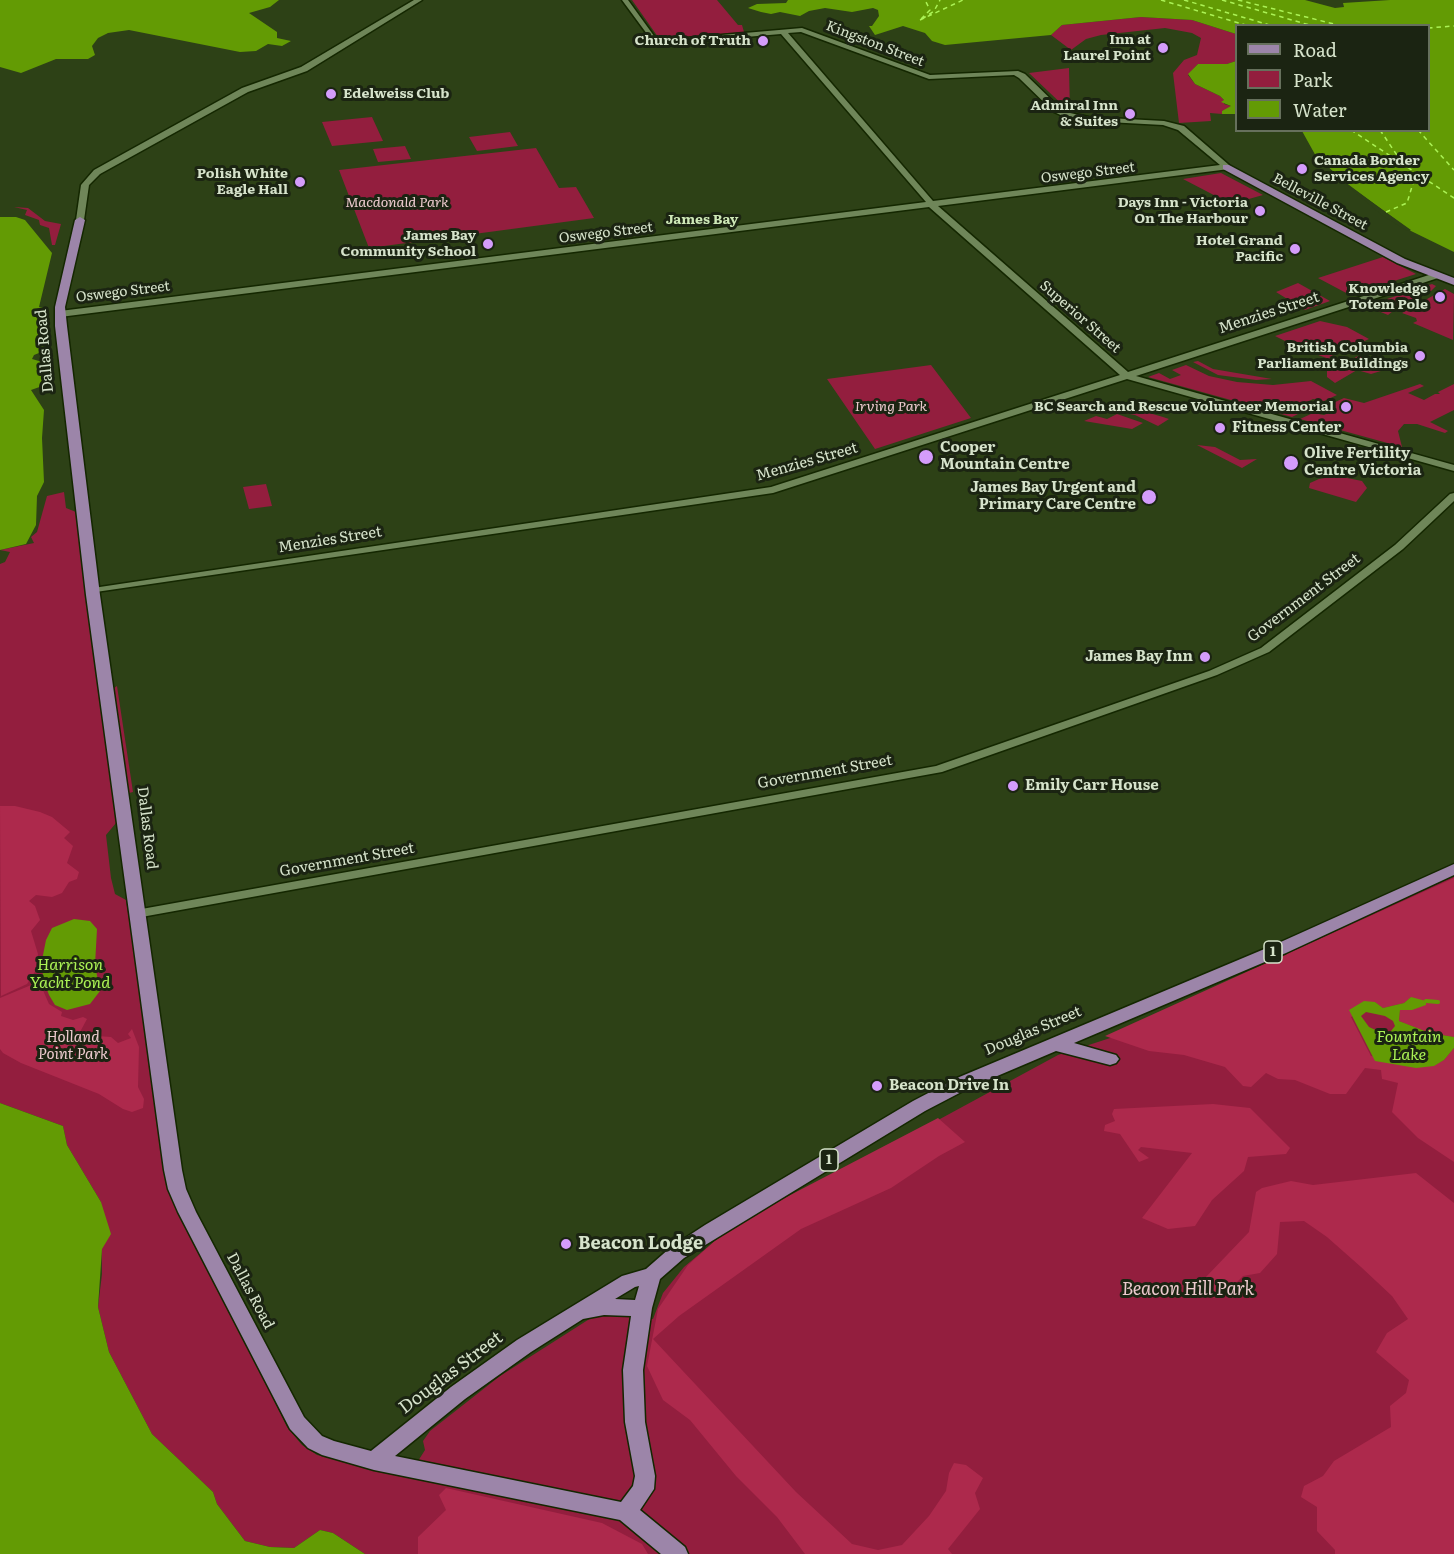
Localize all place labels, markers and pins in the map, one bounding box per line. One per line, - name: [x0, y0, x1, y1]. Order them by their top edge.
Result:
- place label: Inn at Laurel Point: [1063, 32, 1151, 64]
- place label: Church of Truth: [635, 33, 751, 49]
- marker: Church of Truth: [756, 34, 770, 48]
- marker: Inn at Laurel Point: [1156, 41, 1170, 55]
- place label: Edelweiss Club: [343, 86, 449, 102]
- marker: Edelweiss Club: [324, 87, 338, 101]
- place label: Admiral Inn & Suites: [1031, 98, 1118, 130]
- marker: Admiral Inn & Suites: [1123, 107, 1137, 121]
- place label: Canada Border Services Agency: [1314, 153, 1429, 186]
- marker: Canada Border Services Agency: [1295, 162, 1309, 176]
- place label: Polish White Eagle Hall: [197, 166, 288, 198]
- marker: Polish White Eagle Hall: [293, 175, 307, 189]
- place label: Days Inn - Victoria On The Harbour: [1118, 195, 1248, 228]
- marker: Days Inn - Victoria On The Harbour: [1253, 204, 1267, 218]
- place label: James Bay Community School: [341, 228, 476, 260]
- place label: Hotel Grand Pacific: [1196, 233, 1283, 266]
- marker: James Bay Community School: [481, 237, 495, 251]
- marker: Hotel Grand Pacific: [1288, 242, 1302, 256]
- place label: Knowledge Totem Pole: [1348, 281, 1428, 314]
- marker: Knowledge Totem Pole: [1433, 290, 1447, 304]
- place label: British Columbia Parliament Buildings: [1257, 340, 1408, 372]
- marker: British Columbia Parliament Buildings: [1413, 349, 1427, 363]
- place label: BC Search and Rescue Volunteer Memorial: [1034, 399, 1334, 415]
- marker: BC Search and Rescue Volunteer Memorial: [1339, 400, 1353, 414]
- place label: Fitness Center: [1232, 419, 1341, 437]
- marker: Fitness Center: [1213, 421, 1227, 435]
- place label: Cooper Mountain Centre: [940, 439, 1070, 474]
- place label: Olive Fertility Centre Victoria: [1304, 445, 1421, 480]
- marker: Cooper Mountain Centre: [917, 448, 935, 466]
- marker: Olive Fertility Centre Victoria: [1282, 454, 1300, 472]
- place label: James Bay Urgent and Primary Care Centre: [970, 479, 1136, 514]
- marker: James Bay Urgent and Primary Care Centre: [1140, 488, 1158, 506]
- place label: James Bay Inn: [1085, 648, 1193, 666]
- marker: James Bay Inn: [1198, 650, 1212, 664]
- place label: Emily Carr House: [1025, 777, 1159, 795]
- marker: Emily Carr House: [1006, 779, 1020, 793]
- place label: Beacon Drive In: [889, 1077, 1009, 1095]
- marker: Beacon Drive In: [870, 1079, 884, 1093]
- place label: Beacon Lodge: [578, 1233, 703, 1255]
- marker: Beacon Lodge: [559, 1237, 573, 1251]

